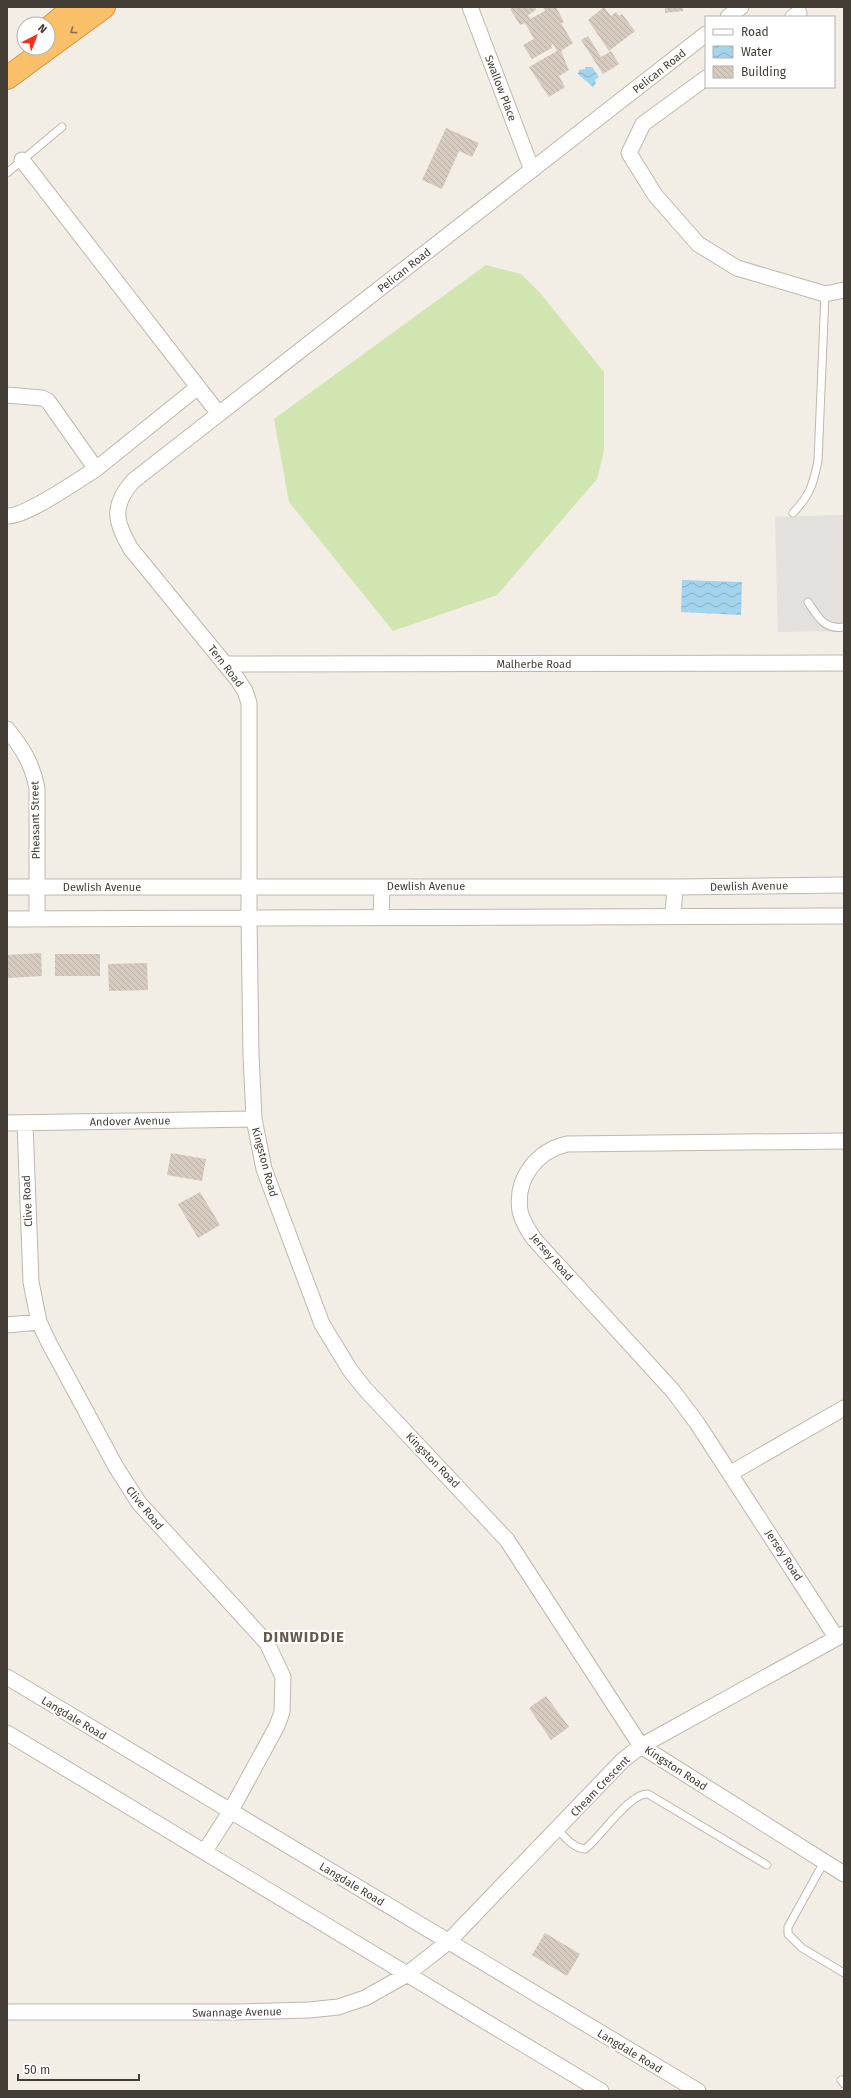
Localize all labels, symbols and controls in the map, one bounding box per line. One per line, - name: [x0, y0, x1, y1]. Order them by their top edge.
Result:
- north arrow: [16, 16, 56, 56]
- legend: [705, 16, 835, 88]
- text: N: [35, 22, 49, 36]
- text: Road: [741, 25, 769, 39]
- one-way arrow: [70, 26, 77, 34]
- text: Water: [741, 45, 773, 59]
- street label: Pelican Road: [630, 46, 689, 96]
- street label: Swallow Place: [482, 53, 519, 123]
- text: Building: [741, 65, 787, 79]
- street label: Pelican Road: [375, 245, 434, 295]
- street label: Tern Road: [205, 643, 246, 690]
- street label: Malherbe Road: [496, 658, 572, 671]
- street label: Pheasant Street: [28, 781, 43, 859]
- street label: Dewlish Avenue: [710, 879, 788, 894]
- street label: Dewlish Avenue: [387, 880, 465, 893]
- street label: Dewlish Avenue: [63, 881, 141, 894]
- street label: Andover Avenue: [90, 1114, 170, 1129]
- street label: Kingston Road: [249, 1126, 280, 1198]
- street label: Clive Road: [20, 1175, 35, 1227]
- street label: Jersey Road: [528, 1231, 576, 1284]
- street label: Kingston Road: [403, 1430, 462, 1491]
- street label: Clive Road: [123, 1484, 166, 1533]
- street label: Jersey Road: [762, 1527, 805, 1583]
- district label: DINWIDDIE: [263, 1628, 345, 1646]
- street label: Langdale Road: [39, 1694, 108, 1743]
- street label: Kingston Road: [642, 1743, 709, 1793]
- street label: Cheam Crescent: [568, 1753, 633, 1819]
- street label: Langdale Road: [317, 1860, 386, 1909]
- street label: Swannage Avenue: [192, 2005, 282, 2020]
- street label: Langdale Road: [595, 2027, 664, 2076]
- scale bar: [18, 2056, 139, 2082]
- text: 50 m: [24, 2063, 50, 2077]

